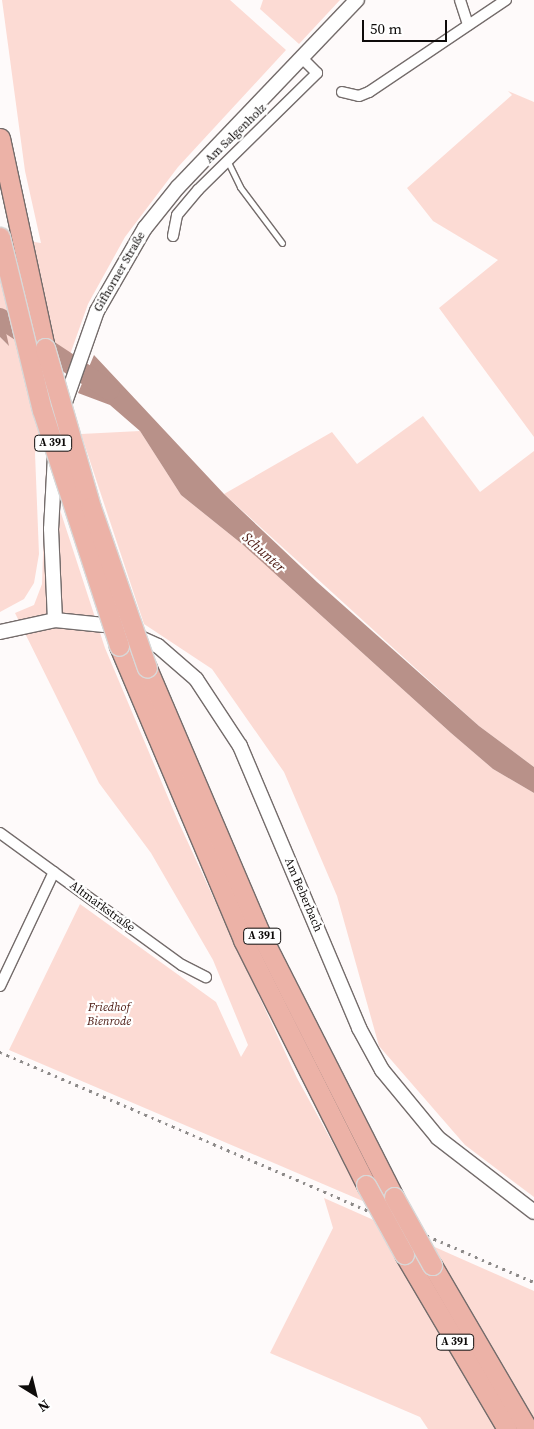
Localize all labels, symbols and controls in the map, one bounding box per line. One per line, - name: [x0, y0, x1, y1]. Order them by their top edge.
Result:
- scale bar: [364, 10, 449, 42]
- text: 50 m: [370, 18, 402, 39]
- street label: Am Salgenholz: [202, 101, 270, 167]
- street label: Gifhorner Straße: [91, 229, 149, 315]
- road number: A 391: [33, 434, 73, 452]
- water label: Schunter: [239, 529, 289, 575]
- street label: Am Beberbach: [281, 856, 325, 934]
- street label: Altmarkstraße: [67, 879, 137, 935]
- road number: A 391: [242, 928, 282, 944]
- park label: Friedhof Bienrode: [87, 1001, 131, 1029]
- road number: A 391: [435, 1334, 475, 1350]
- north arrow: [10, 1369, 60, 1419]
- text: N: [34, 1395, 54, 1417]

